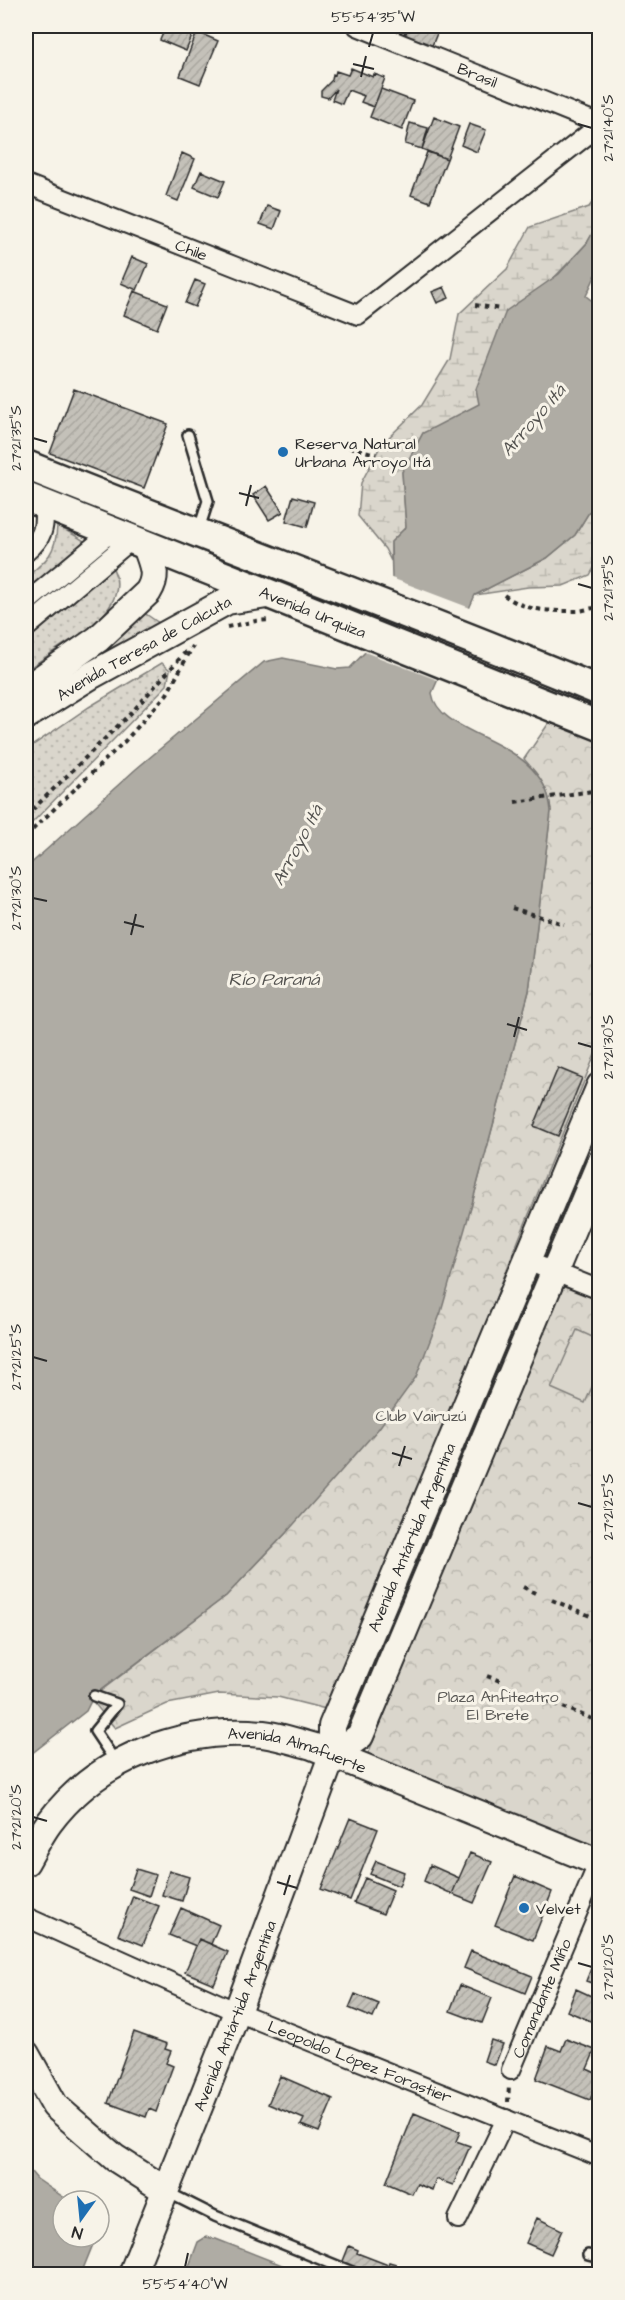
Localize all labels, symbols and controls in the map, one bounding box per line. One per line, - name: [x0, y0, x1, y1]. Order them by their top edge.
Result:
- text: 55°54'35"W: [331, 7, 415, 28]
- street label: Brasil: [454, 58, 500, 93]
- text: 27°21'40"S: [598, 94, 619, 161]
- street label: Chile: [172, 234, 211, 267]
- water label: Arroyo Itá: [495, 378, 573, 462]
- text: 27°21'35"S: [6, 405, 27, 471]
- place label: Reserva Natural Urbana Arroyo Itá: [295, 433, 431, 474]
- marker: Reserva Natural Urbana Arroyo Itá: [276, 445, 290, 459]
- text: 27°21'35"S: [598, 555, 619, 621]
- street label: Avenida Urquiza: [256, 581, 369, 644]
- street label: Avenida Teresa de Calcuta: [53, 591, 235, 706]
- water label: Arroyo Itá: [266, 800, 330, 890]
- text: 27°21'30"S: [6, 865, 27, 930]
- water label: Río Paraná: [229, 967, 320, 992]
- text: 27°21'30"S: [598, 1014, 619, 1079]
- text: 27°21'25"S: [6, 1323, 27, 1390]
- park label: Club Vairuzú: [376, 1405, 466, 1427]
- street label: Avenida Antártida Argentina: [363, 1440, 461, 1635]
- text: 27°21'25"S: [598, 1473, 619, 1540]
- park label: Plaza Anfiteatro El Brete: [437, 1686, 559, 1726]
- street label: Avenida Almafuerte: [227, 1723, 370, 1779]
- text: 27°21'20"S: [6, 1784, 27, 1850]
- place label: Velvet: [536, 1898, 581, 1920]
- marker: Velvet: [517, 1901, 531, 1915]
- street label: Avenida Antártida Argentina: [188, 1917, 282, 2115]
- text: 27°21'20"S: [598, 1934, 619, 2000]
- street label: Comandante Miño: [507, 1936, 577, 2062]
- street label: Leopoldo López Forastier: [265, 2016, 455, 2109]
- north arrow: [51, 2189, 111, 2249]
- text: N: [70, 2221, 85, 2244]
- text: 55°54'40"W: [142, 2274, 228, 2295]

